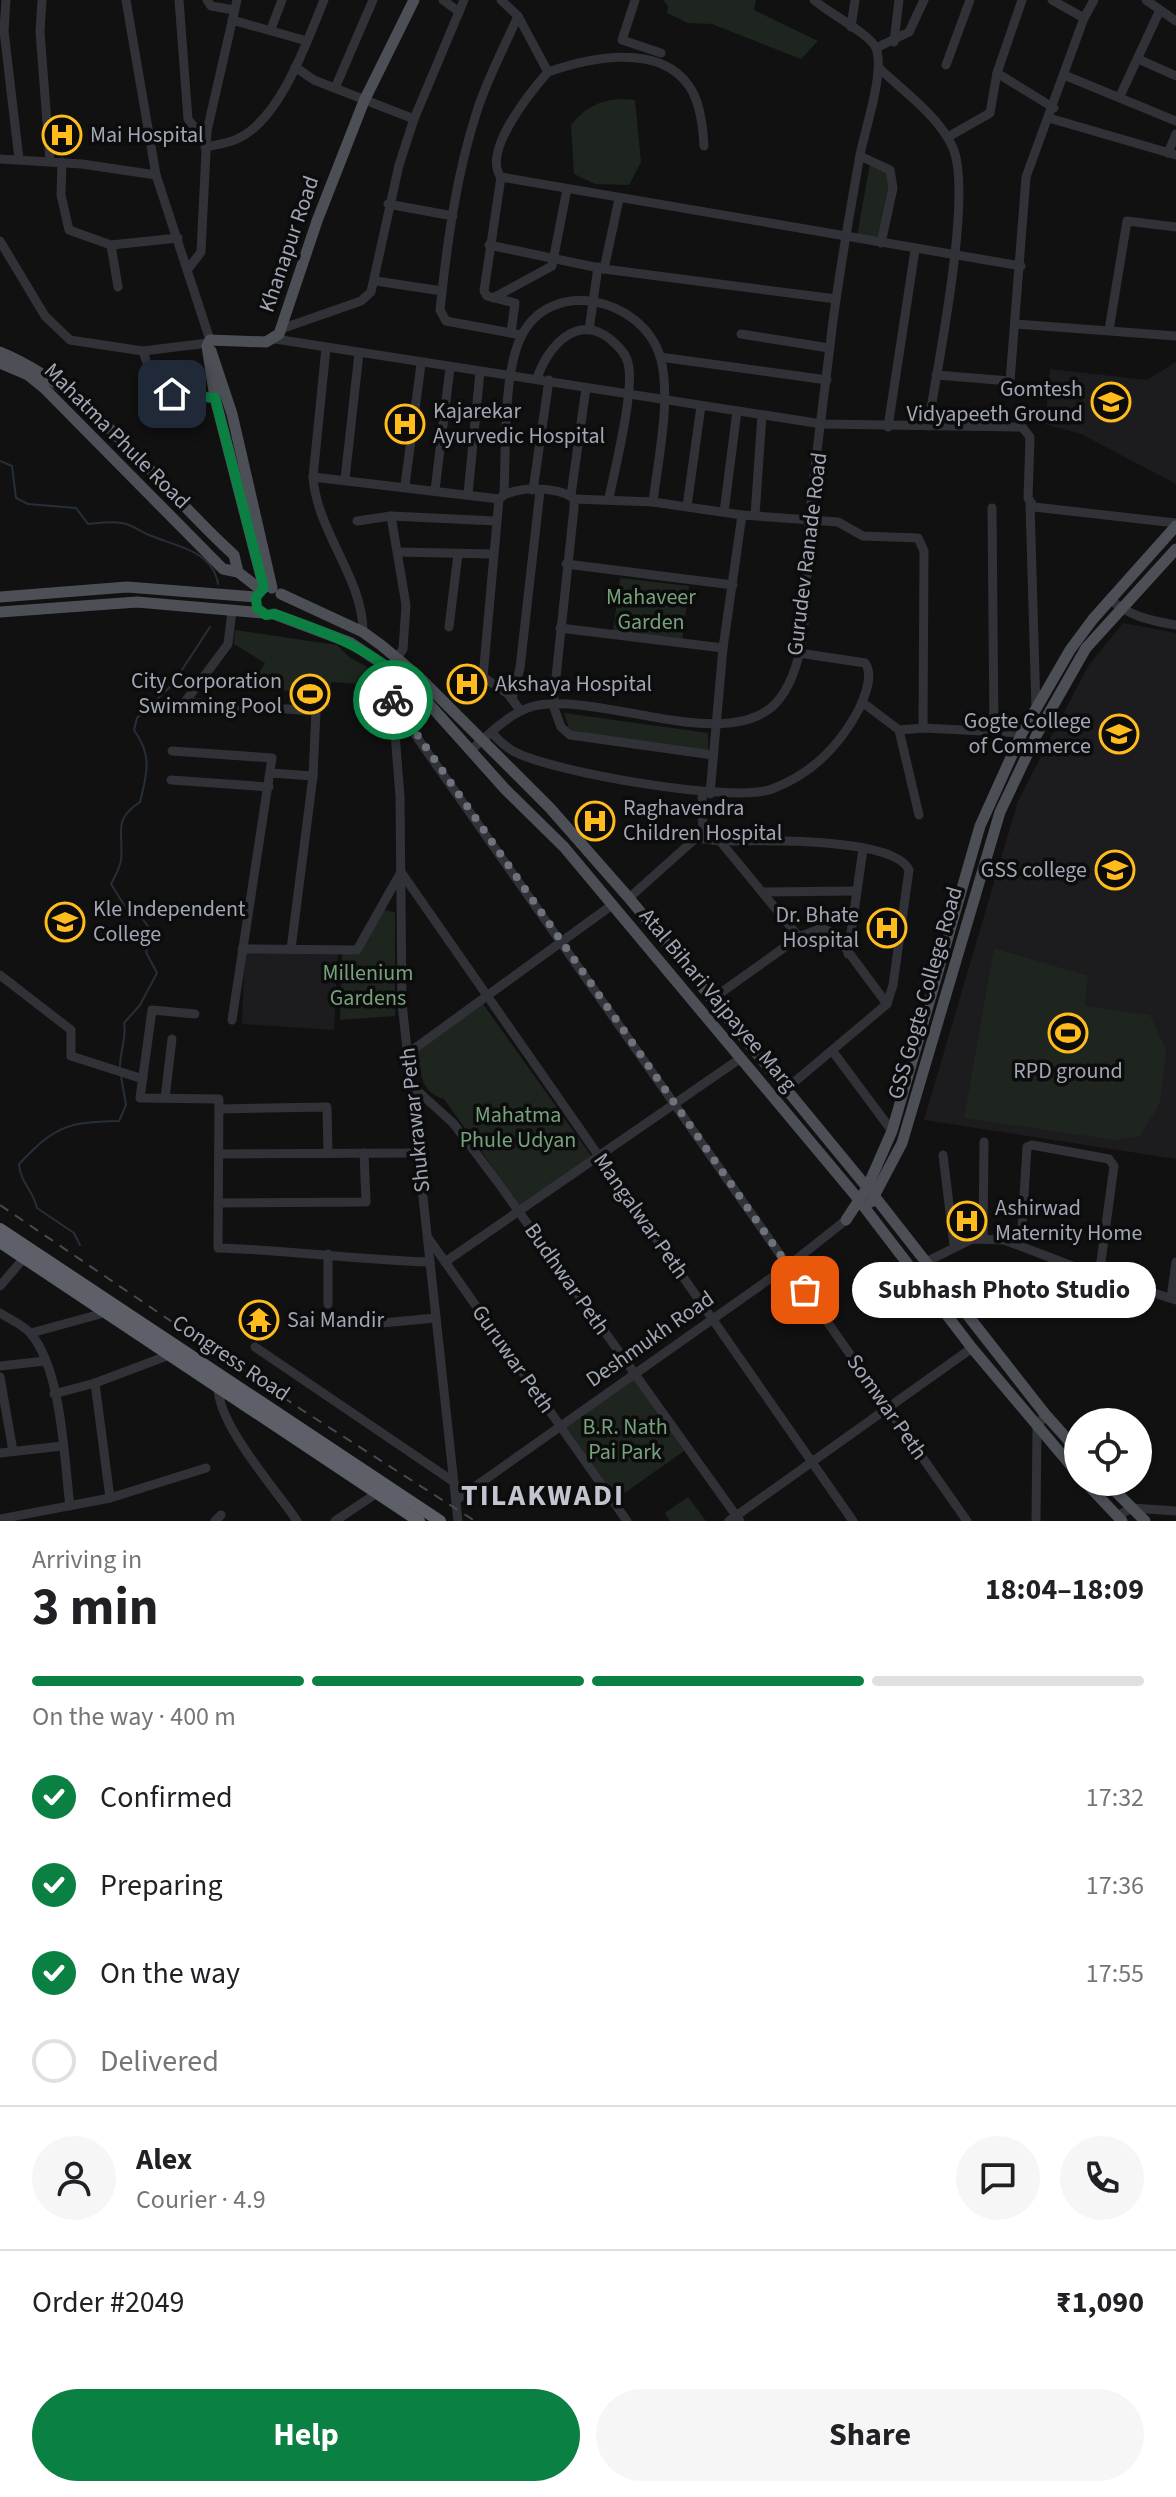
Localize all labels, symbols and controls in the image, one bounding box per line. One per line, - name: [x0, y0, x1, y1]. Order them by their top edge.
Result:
- hospital icon: Mai Hospital: [41, 114, 83, 156]
- place label: Mai Hospital: [90, 119, 204, 151]
- street label: Khanapur Road: [251, 171, 327, 317]
- street label: Mahatma Phule Road: [37, 356, 197, 516]
- pin: [138, 360, 206, 428]
- icon: home: [150, 372, 194, 416]
- place label: Gomtesh Vidyapeeth Ground: [906, 373, 1083, 430]
- school or university icon: Gomtesh Vidyapeeth Ground: [1090, 381, 1132, 423]
- place label: Kajarekar Ayurvedic Hospital: [433, 395, 605, 452]
- hospital icon: Kajarekar Ayurvedic Hospital: [384, 403, 426, 445]
- street label: Gurudev Ranade Road: [779, 451, 835, 657]
- park label: Mahaveer Garden: [606, 581, 696, 638]
- courier: [353, 660, 433, 740]
- hospital icon: Akshaya Hospital: [446, 663, 488, 705]
- place label: City Corporation Swimming Pool: [131, 665, 282, 722]
- place label: Akshaya Hospital: [495, 668, 652, 700]
- sports icon: City Corporation Swimming Pool: [289, 673, 331, 715]
- icon: bike: [371, 678, 415, 722]
- place label: Gogte College of Commerce: [964, 705, 1091, 762]
- school or university icon: Gogte College of Commerce: [1098, 713, 1140, 755]
- place label: Raghavendra Children Hospital: [623, 792, 782, 849]
- hospital icon: Raghavendra Children Hospital: [574, 800, 616, 842]
- school or university icon: GSS college: [1094, 849, 1136, 891]
- place label: GSS college: [981, 854, 1087, 886]
- street label: GSS Gogte College Road: [879, 883, 971, 1103]
- place label: Kle Independent College: [93, 893, 246, 950]
- place label: Dr. Bhate Hospital: [775, 899, 859, 956]
- school or university icon: Kle Independent College: [44, 901, 86, 943]
- street label: Atal Bihari Vajpayee Marg: [632, 901, 804, 1099]
- hospital icon: Dr. Bhate Hospital: [866, 907, 908, 949]
- park label: Millenium Gardens: [322, 957, 414, 1014]
- sports icon: RPD ground: [1047, 1012, 1089, 1054]
- street label: Shukrawar Peth: [391, 1046, 439, 1194]
- place label: RPD ground: [1013, 1055, 1123, 1087]
- park label: Mahatma Phule Udyan: [460, 1099, 576, 1156]
- street label: Mangalwar Peth: [586, 1146, 696, 1286]
- place label: Ashirwad Maternity Home: [995, 1192, 1143, 1249]
- hospital icon: Ashirwad Maternity Home: [946, 1200, 988, 1242]
- street label: Budhwar Peth: [517, 1217, 617, 1341]
- pin: [771, 1256, 839, 1324]
- callout: Subhash Photo Studio: [853, 1262, 1157, 1318]
- icon: bag: [783, 1268, 827, 1312]
- text: Subhash Photo Studio: [878, 1271, 1130, 1308]
- street label: Deshmukh Road: [579, 1283, 721, 1395]
- street label: Guruwar Peth: [464, 1298, 562, 1420]
- temple icon: Sai Mandir: [238, 1299, 280, 1341]
- place label: Sai Mandir: [287, 1304, 384, 1336]
- street label: Congress Road: [166, 1307, 296, 1409]
- street label: Somwar Peth: [839, 1348, 935, 1466]
- map controls: [1064, 1408, 1152, 1496]
- button: locate: [1064, 1408, 1152, 1496]
- park label: B.R. Nath Pai Park: [582, 1411, 668, 1468]
- district label: TILAKWADI: [461, 1474, 625, 1517]
- text: Arriving in: [32, 1541, 142, 1578]
- text: 18:04–18:09: [985, 1568, 1144, 1611]
- text: 3 min: [32, 1571, 159, 1645]
- text: On the way · 400 m: [32, 1698, 236, 1735]
- icon: check: [32, 1775, 76, 1819]
- text: Confirmed: [100, 1776, 233, 1819]
- text: 17:32: [1086, 1779, 1144, 1816]
- icon: check: [32, 1863, 76, 1907]
- text: Preparing: [100, 1864, 223, 1907]
- text: 17:36: [1086, 1867, 1144, 1904]
- icon: check: [32, 1951, 76, 1995]
- text: On the way: [100, 1952, 240, 1995]
- text: 17:55: [1086, 1955, 1144, 1992]
- text: Delivered: [100, 2040, 219, 2083]
- button: person: [32, 2136, 116, 2220]
- button: chat: [956, 2136, 1040, 2220]
- button: phone: [1060, 2136, 1144, 2220]
- text: Alex: [136, 2138, 192, 2181]
- text: Courier · 4.9: [136, 2181, 266, 2218]
- text: Order #2049: [32, 2281, 185, 2324]
- text: ₹1,090: [1056, 2281, 1144, 2324]
- button: Help: [32, 2389, 580, 2481]
- button: Share: [596, 2389, 1144, 2481]

